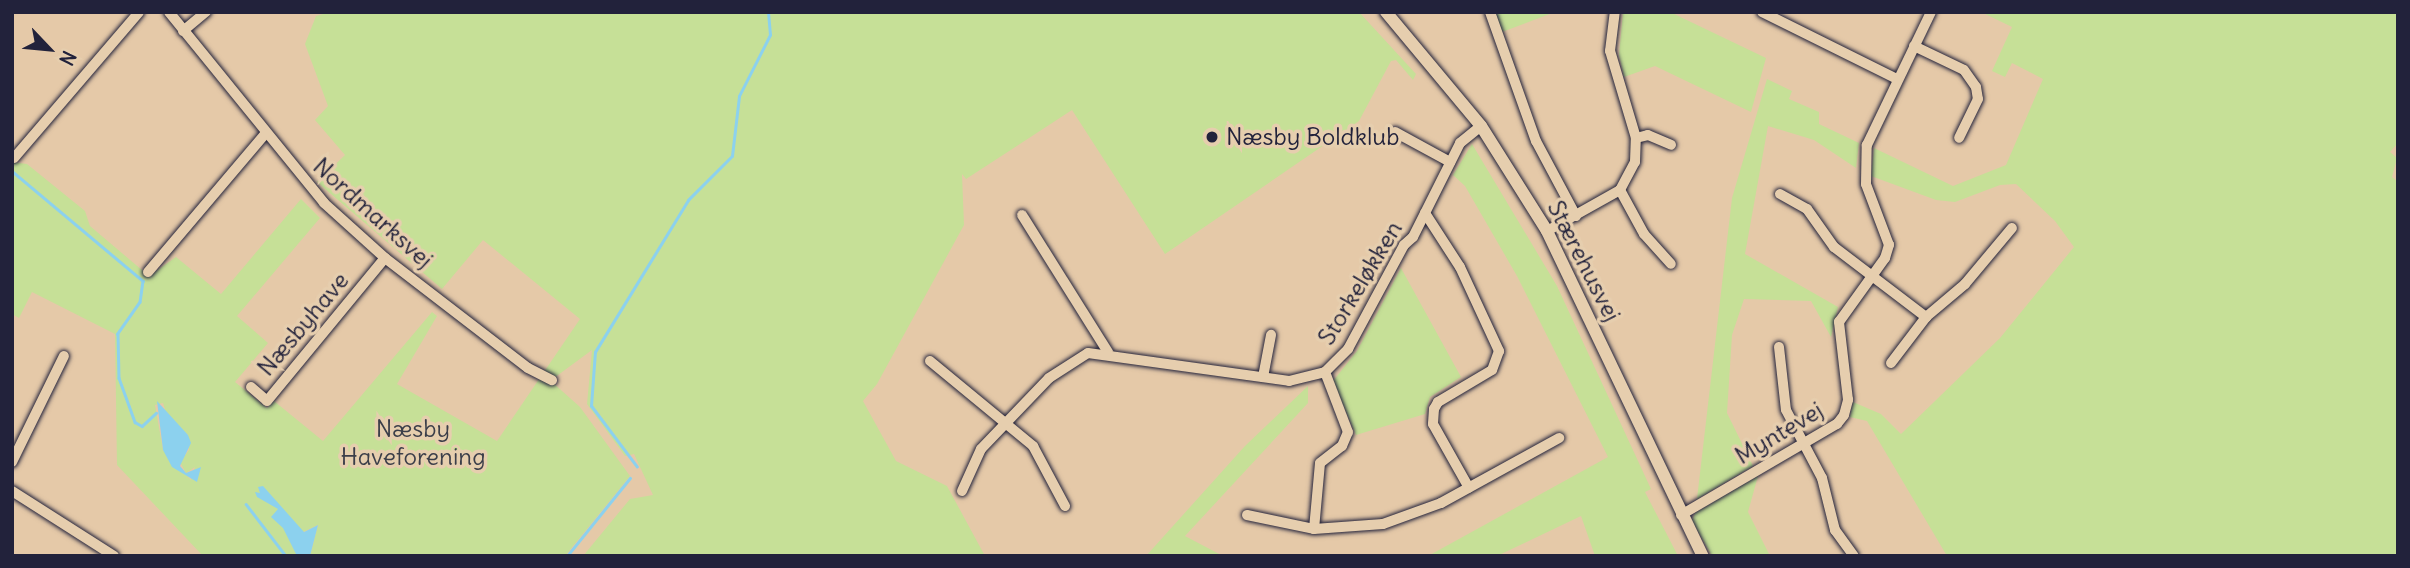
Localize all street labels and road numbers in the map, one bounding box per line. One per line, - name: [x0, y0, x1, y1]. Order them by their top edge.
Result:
- street label: Nordmarksvej: [307, 152, 439, 274]
- street label: Stærehusvej: [1541, 196, 1627, 326]
- street label: Storkeløkken: [1312, 216, 1408, 350]
- street label: Næsbyhave: [251, 266, 355, 382]
- street label: Myntevej: [1730, 396, 1828, 470]

